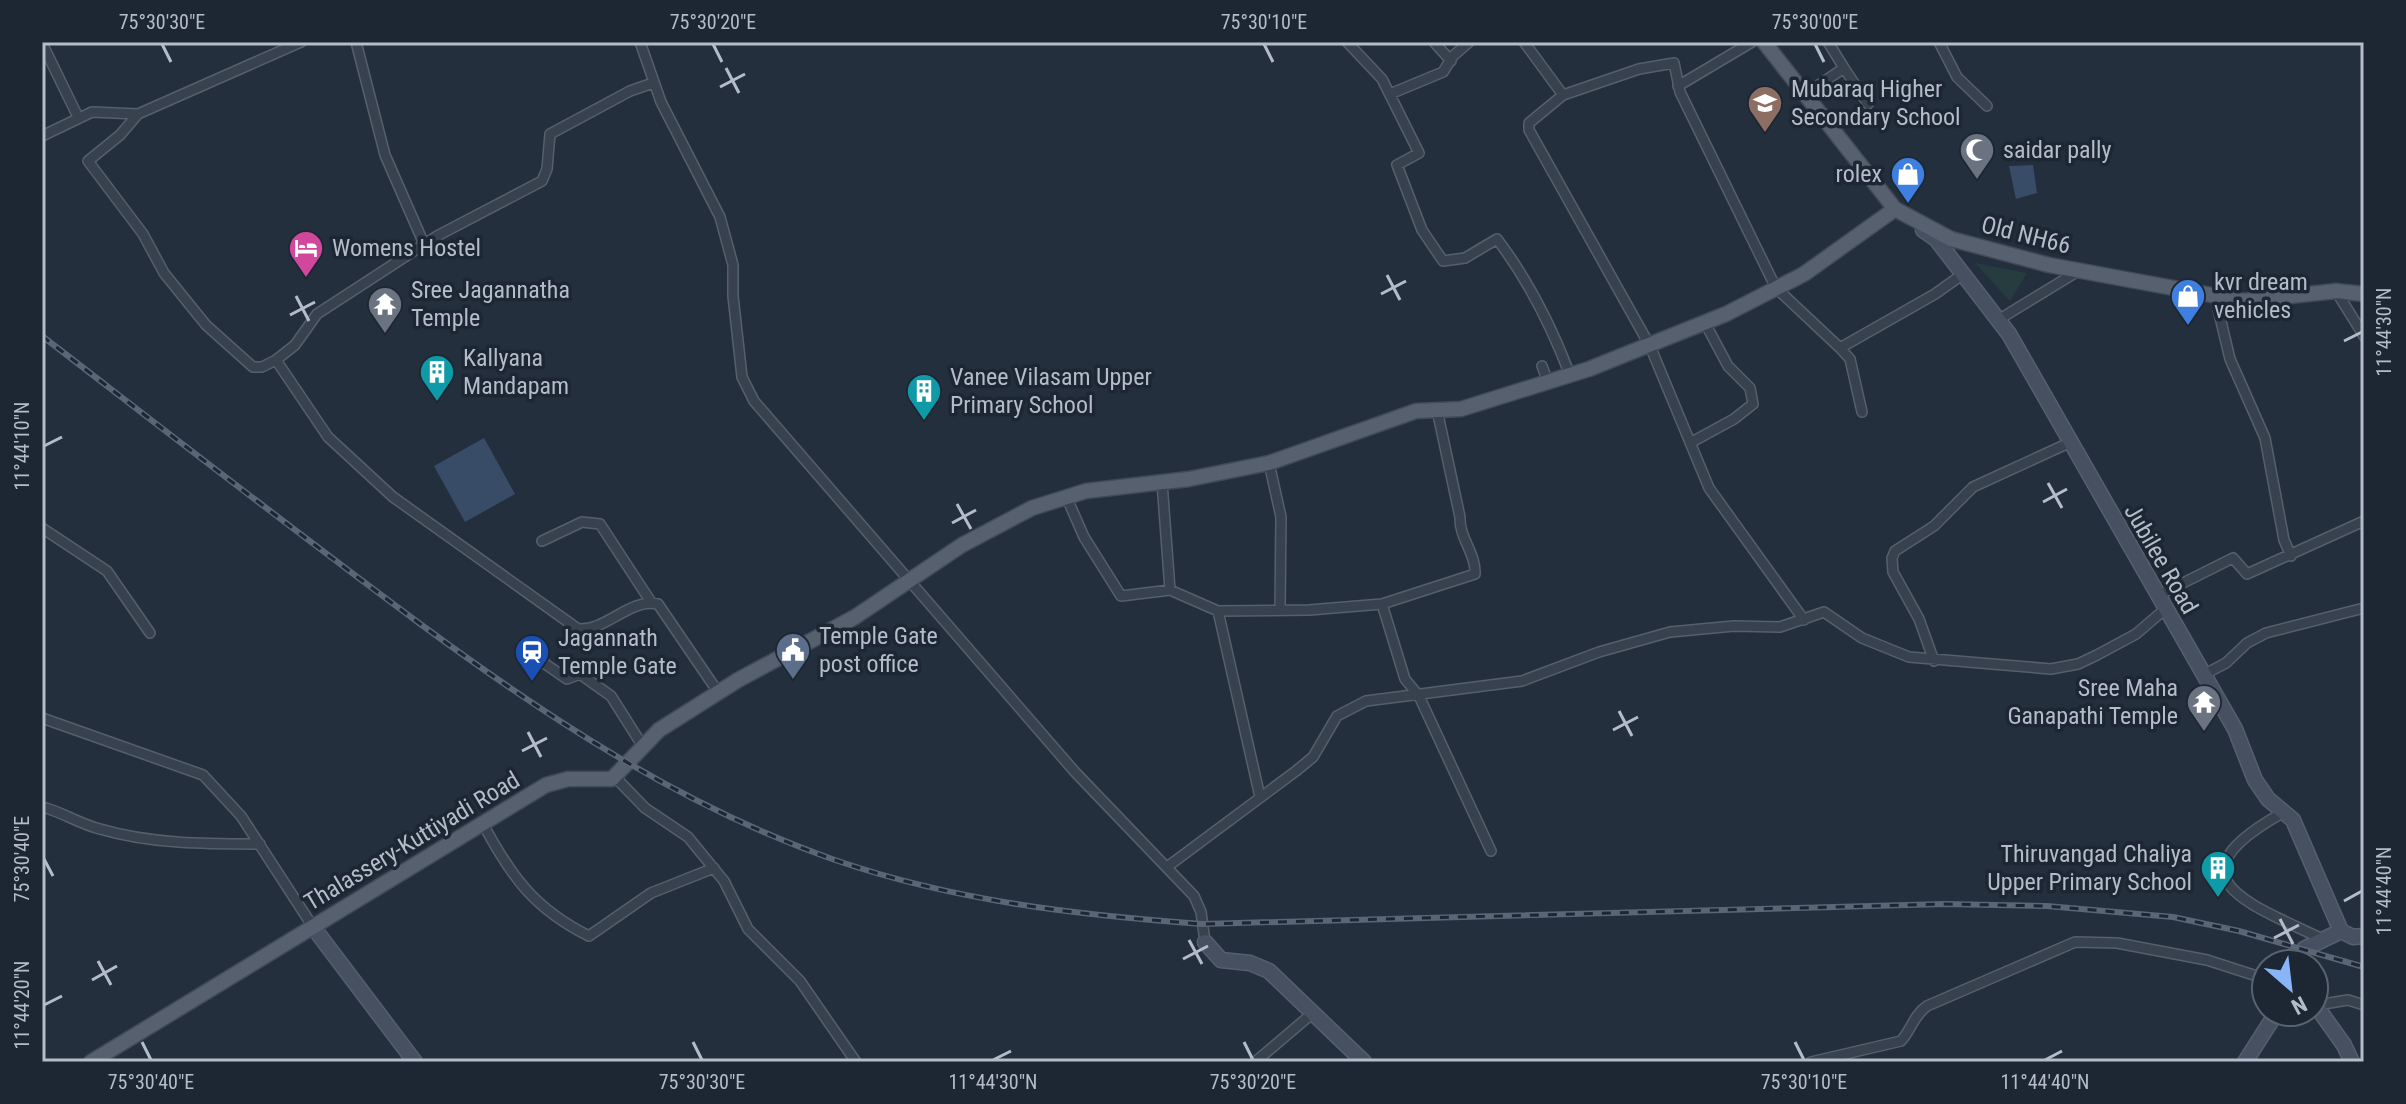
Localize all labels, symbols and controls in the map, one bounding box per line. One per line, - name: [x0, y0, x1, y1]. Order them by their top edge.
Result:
- text: 75°30'30"E: [119, 10, 205, 34]
- text: 75°30'20"E: [670, 10, 756, 34]
- text: 75°30'10"E: [1221, 10, 1307, 34]
- text: 75°30'00"E: [1772, 10, 1858, 34]
- place label: Mubaraq Higher Secondary School: [1791, 75, 1961, 131]
- school or university icon: Mubaraq Higher Secondary School: [1746, 84, 1784, 134]
- mosque icon: saidar pally: [1958, 131, 1996, 181]
- place label: saidar pally: [2003, 136, 2112, 164]
- shop icon: rolex: [1889, 155, 1927, 205]
- place label: rolex: [1836, 160, 1882, 188]
- street label: Old NH66: [1979, 210, 2073, 260]
- hotel icon: Womens Hostel: [287, 229, 325, 279]
- place label: Womens Hostel: [332, 234, 481, 262]
- place label: kvr dream vehicles: [2214, 268, 2308, 324]
- place label: Sree Jagannatha Temple: [411, 276, 570, 332]
- shop icon: kvr dream vehicles: [2169, 277, 2207, 327]
- temple icon: Sree Jagannatha Temple: [366, 285, 404, 335]
- text: 11°44'30"N: [2372, 287, 2396, 377]
- place label: Kallyana Mandapam: [463, 344, 569, 400]
- building icon: Kallyana Mandapam: [418, 353, 456, 403]
- place label: Vanee Vilasam Upper Primary School: [950, 363, 1152, 419]
- building icon: Vanee Vilasam Upper Primary School: [905, 372, 943, 422]
- text: 11°44'10"N: [10, 401, 34, 491]
- street label: Jubilee Road: [2118, 499, 2204, 619]
- place label: Temple Gate post office: [819, 622, 938, 678]
- place label: Jagannath Temple Gate: [558, 624, 677, 680]
- public building icon: Temple Gate post office: [774, 631, 812, 681]
- station icon: Jagannath Temple Gate: [513, 633, 551, 683]
- place label: Sree Maha Ganapathi Temple: [2007, 674, 2178, 730]
- temple icon: Sree Maha Ganapathi Temple: [2185, 683, 2223, 733]
- street label: Thalassery-Kuttiyadi Road: [299, 766, 525, 916]
- text: 75°30'40"E: [10, 816, 34, 902]
- place label: Thiruvangad Chaliya Upper Primary School: [1987, 840, 2192, 896]
- text: 11°44'40"N: [2372, 846, 2396, 936]
- building icon: Thiruvangad Chaliya Upper Primary School: [2199, 849, 2237, 899]
- north arrow: [2250, 948, 2330, 1028]
- text: 11°44'20"N: [10, 960, 34, 1050]
- text: N: [2287, 991, 2311, 1019]
- text: 75°30'40"E: [108, 1070, 194, 1094]
- text: 75°30'30"E: [659, 1070, 745, 1094]
- text: 11°44'30"N: [948, 1070, 1038, 1094]
- text: 75°30'20"E: [1210, 1070, 1296, 1094]
- text: 75°30'10"E: [1761, 1070, 1847, 1094]
- text: 11°44'40"N: [2000, 1070, 2090, 1094]

